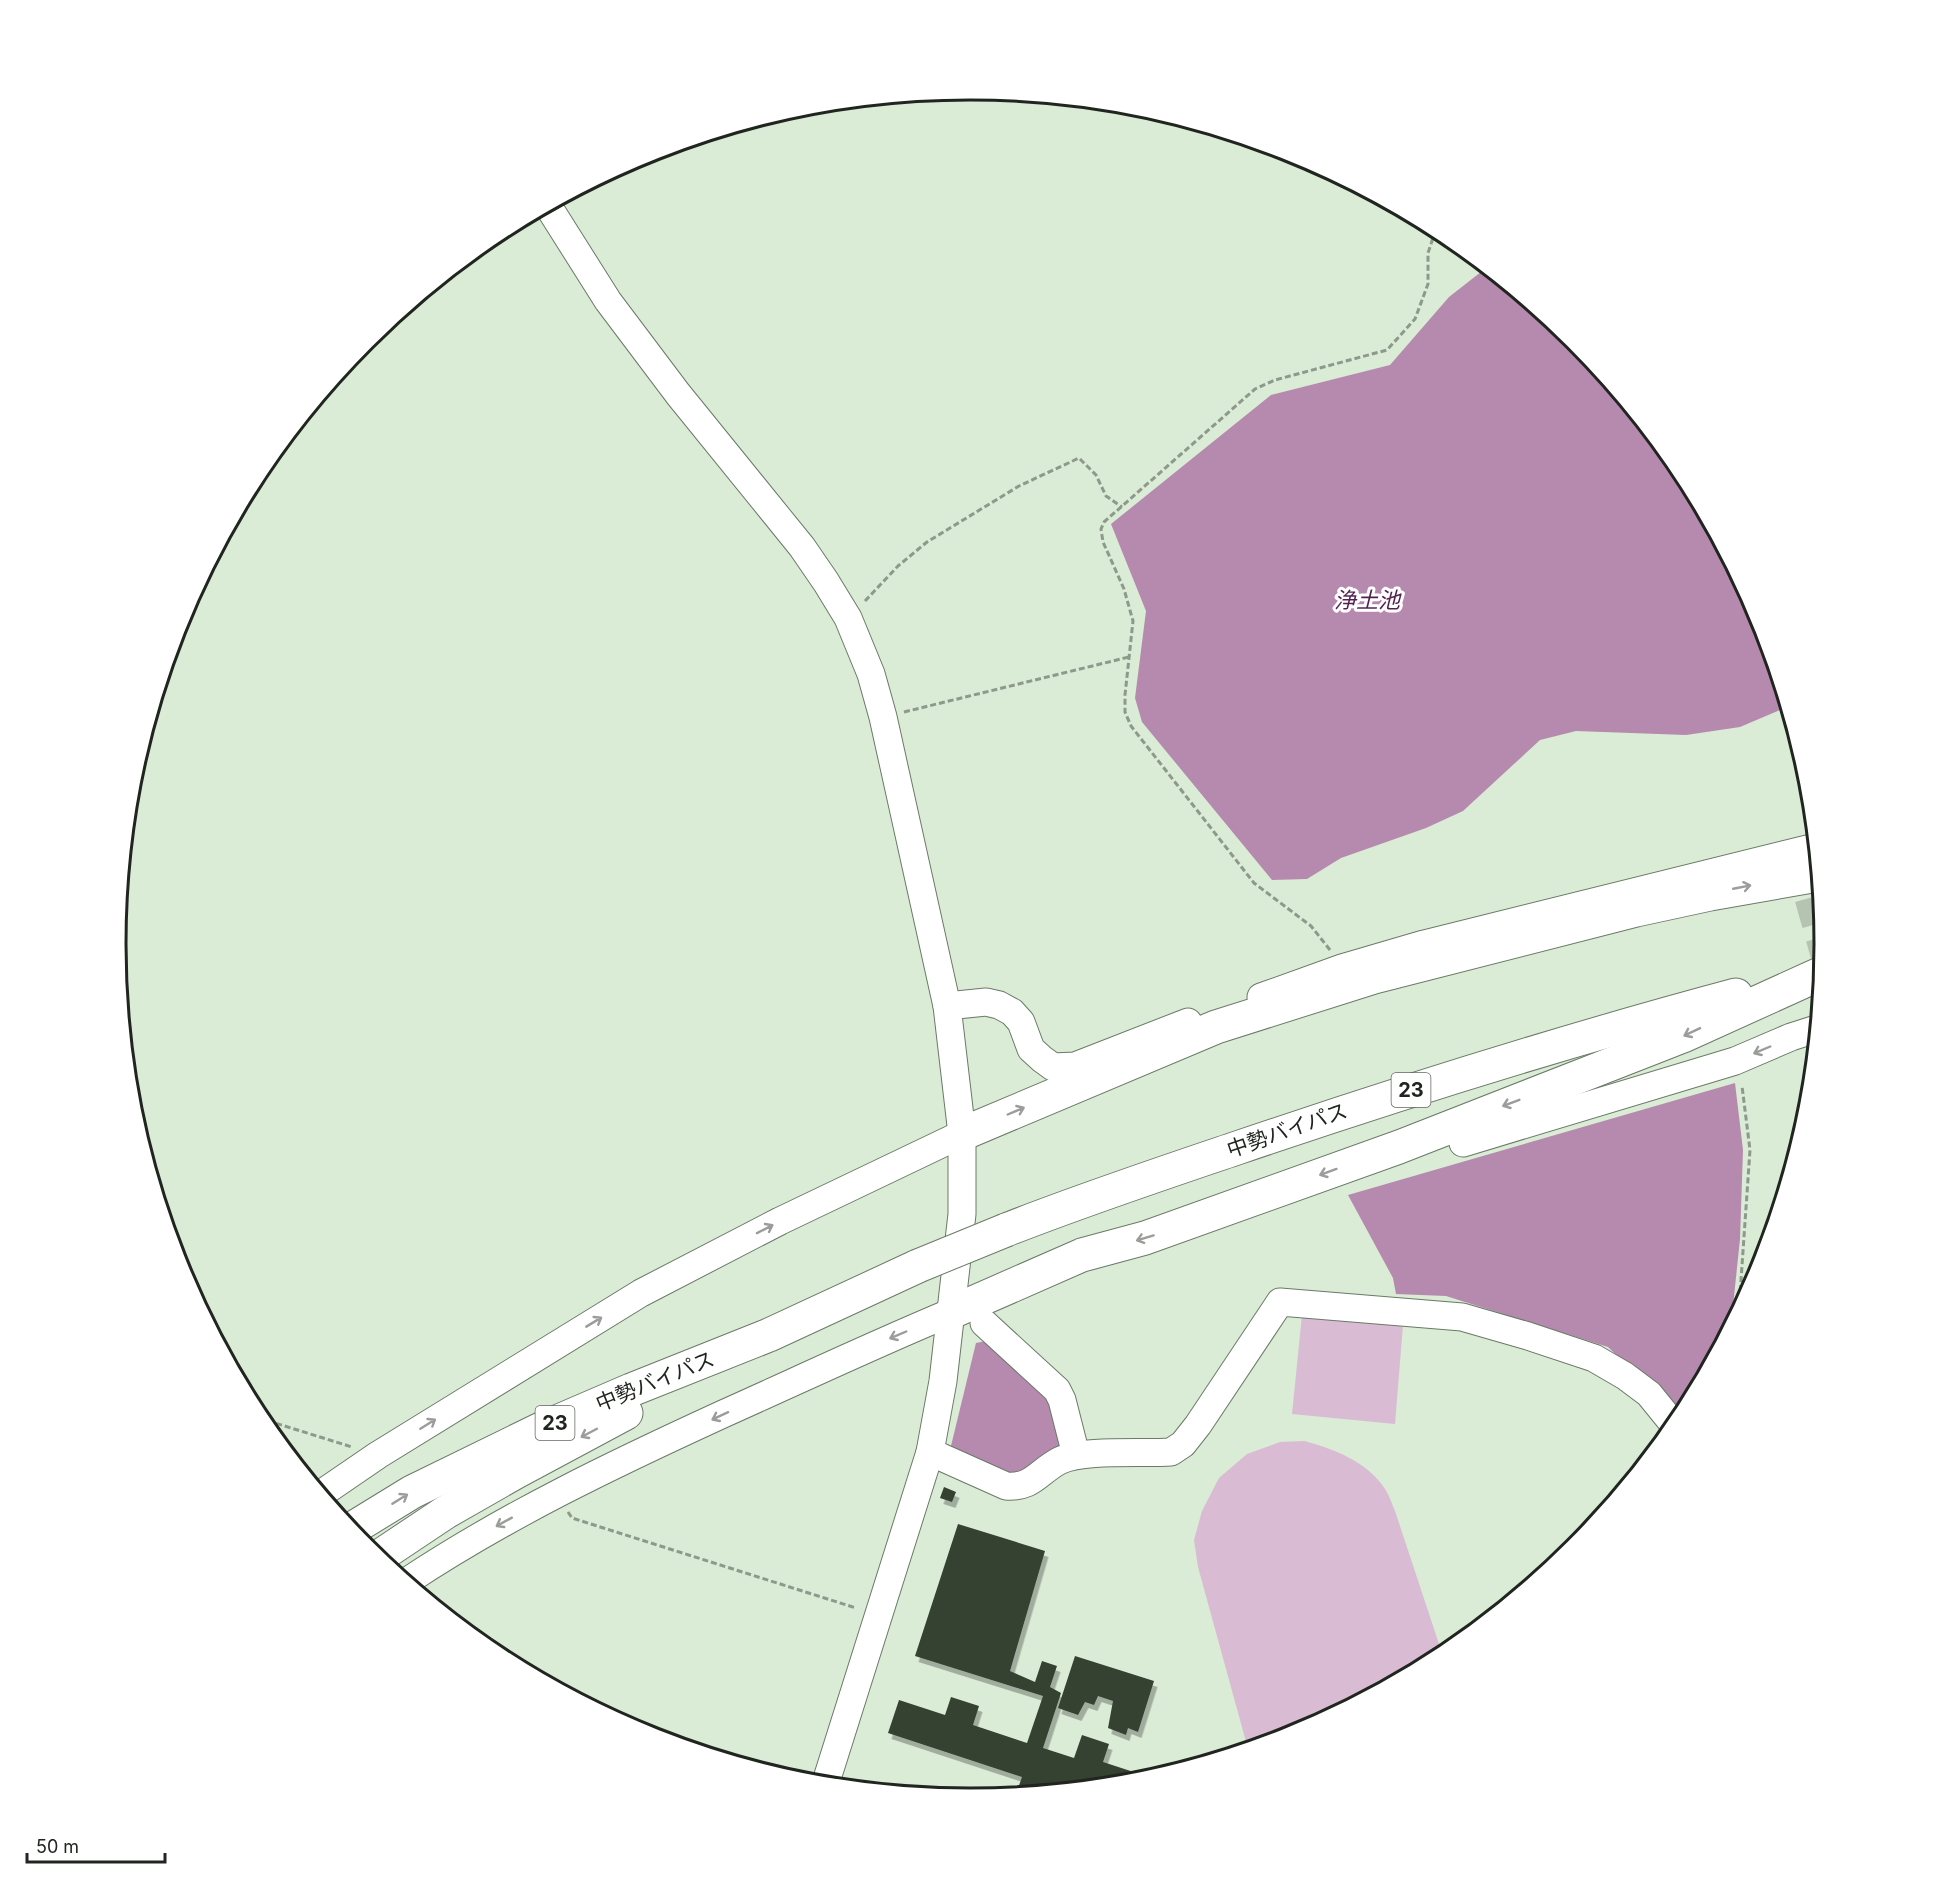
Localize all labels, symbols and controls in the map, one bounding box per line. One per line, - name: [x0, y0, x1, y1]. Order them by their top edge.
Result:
- water label: 浄土池: [1334, 587, 1402, 613]
- one-way arrow: [1732, 882, 1752, 893]
- one-way arrow: [1684, 1027, 1702, 1039]
- one-way arrow: [1753, 1045, 1771, 1056]
- road number: 23: [1392, 1073, 1430, 1107]
- street label: 中勢バイパス: [1224, 1098, 1350, 1162]
- one-way arrow: [1502, 1098, 1520, 1109]
- one-way arrow: [1006, 1105, 1024, 1116]
- one-way arrow: [1319, 1168, 1338, 1179]
- one-way arrow: [756, 1223, 773, 1235]
- one-way arrow: [1136, 1233, 1155, 1244]
- one-way arrow: [585, 1315, 602, 1327]
- one-way arrow: [889, 1330, 907, 1341]
- street label: 中勢バイパス: [592, 1346, 718, 1416]
- road number: 23: [536, 1406, 574, 1440]
- one-way arrow: [712, 1411, 730, 1422]
- one-way arrow: [419, 1417, 436, 1429]
- one-way arrow: [581, 1427, 598, 1439]
- one-way arrow: [391, 1493, 408, 1505]
- one-way arrow: [495, 1517, 513, 1528]
- scale bar: [27, 1826, 165, 1864]
- text: 50 m: [36, 1836, 79, 1857]

